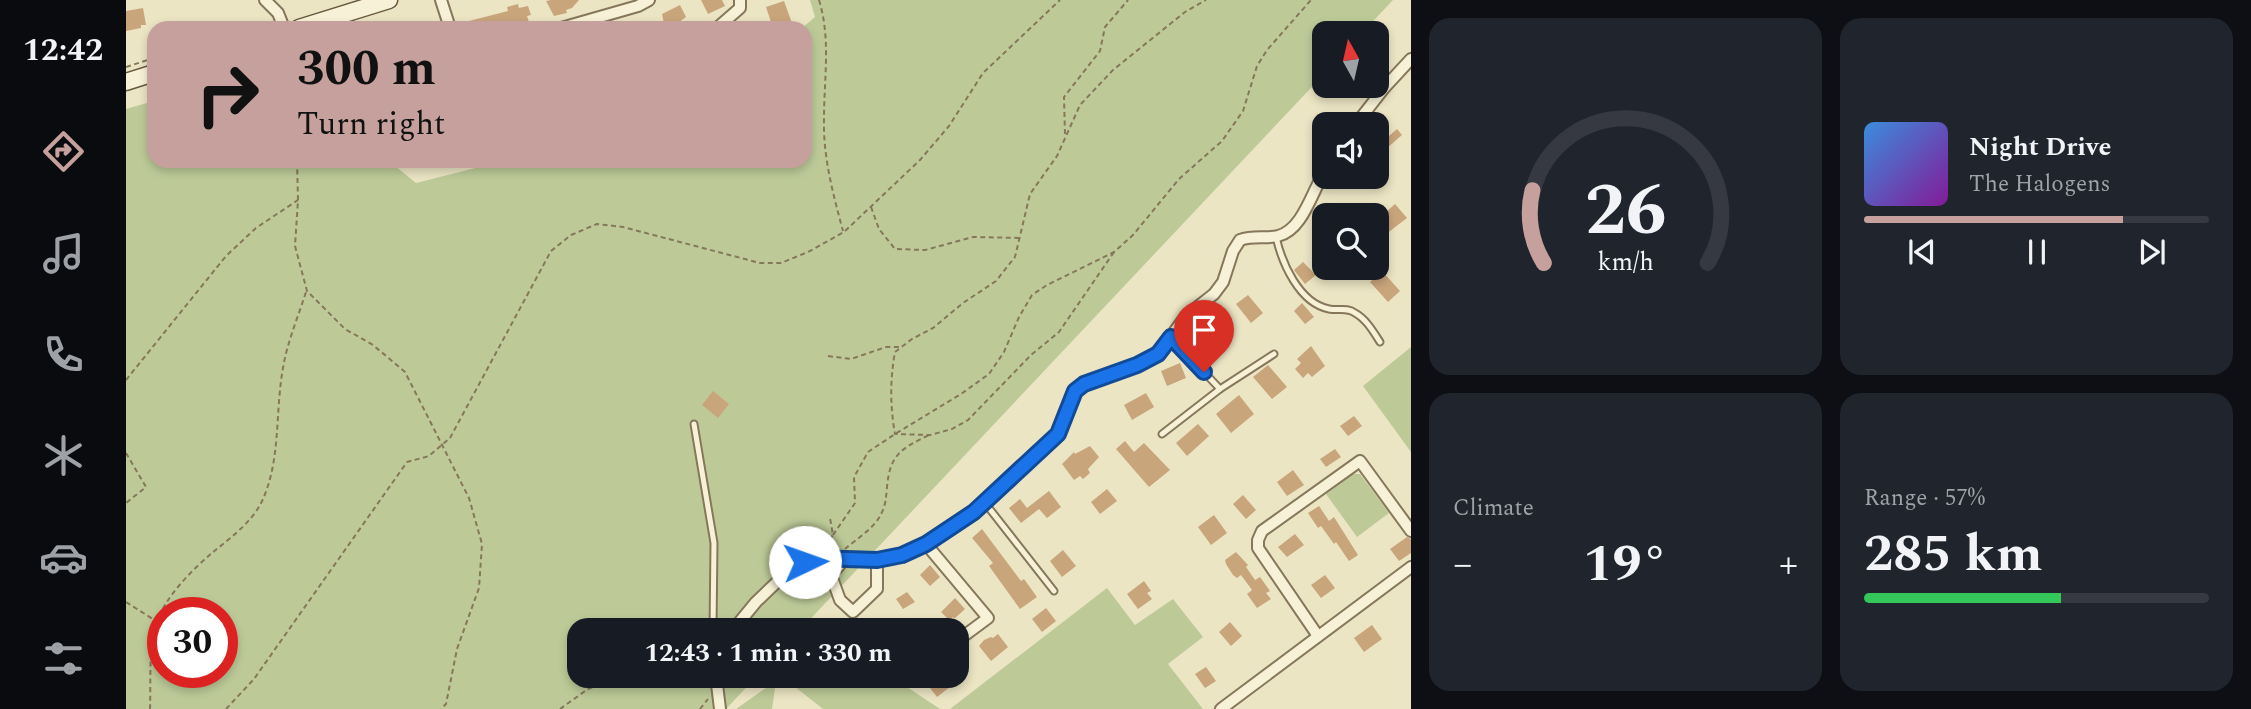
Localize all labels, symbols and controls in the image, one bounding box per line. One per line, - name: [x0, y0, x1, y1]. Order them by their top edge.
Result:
- north arrow: [1312, 21, 1390, 98]
- map controls: [1312, 21, 1389, 280]
- text: 12:42: [23, 26, 103, 75]
- text: 300 m: [297, 32, 436, 107]
- icon: right: [182, 49, 273, 140]
- text: Turn right: [297, 100, 445, 149]
- button: sound: [1312, 112, 1389, 189]
- icon: directions: [39, 127, 88, 176]
- text: Night Drive: [1969, 127, 2111, 167]
- text: 26: [1585, 156, 1666, 267]
- text: The Halogens: [1969, 167, 2111, 202]
- button: search: [1312, 203, 1389, 280]
- icon: music: [39, 229, 88, 278]
- icon: previous: [1903, 233, 1941, 271]
- icon: pause: [2018, 233, 2056, 271]
- icon: next: [2133, 233, 2171, 271]
- text: km/h: [1597, 244, 1654, 282]
- pin: [1174, 300, 1234, 372]
- icon: arrive: [1185, 311, 1223, 349]
- icon: phone: [39, 330, 88, 379]
- icon: climate: [39, 431, 88, 480]
- text: Range · 57%: [1864, 481, 1985, 516]
- text: Climate: [1453, 491, 1534, 526]
- text: 285 km: [1864, 515, 2043, 594]
- position arrow: [768, 525, 842, 599]
- text: 19°: [1583, 525, 1668, 604]
- icon: car: [39, 533, 88, 582]
- text: −: [1453, 536, 1472, 594]
- text: +: [1779, 536, 1798, 594]
- speed limit sign: 30: [147, 597, 238, 688]
- text: 12:43 · 1 min · 330 m: [644, 633, 892, 673]
- icon: filters: [39, 634, 88, 683]

